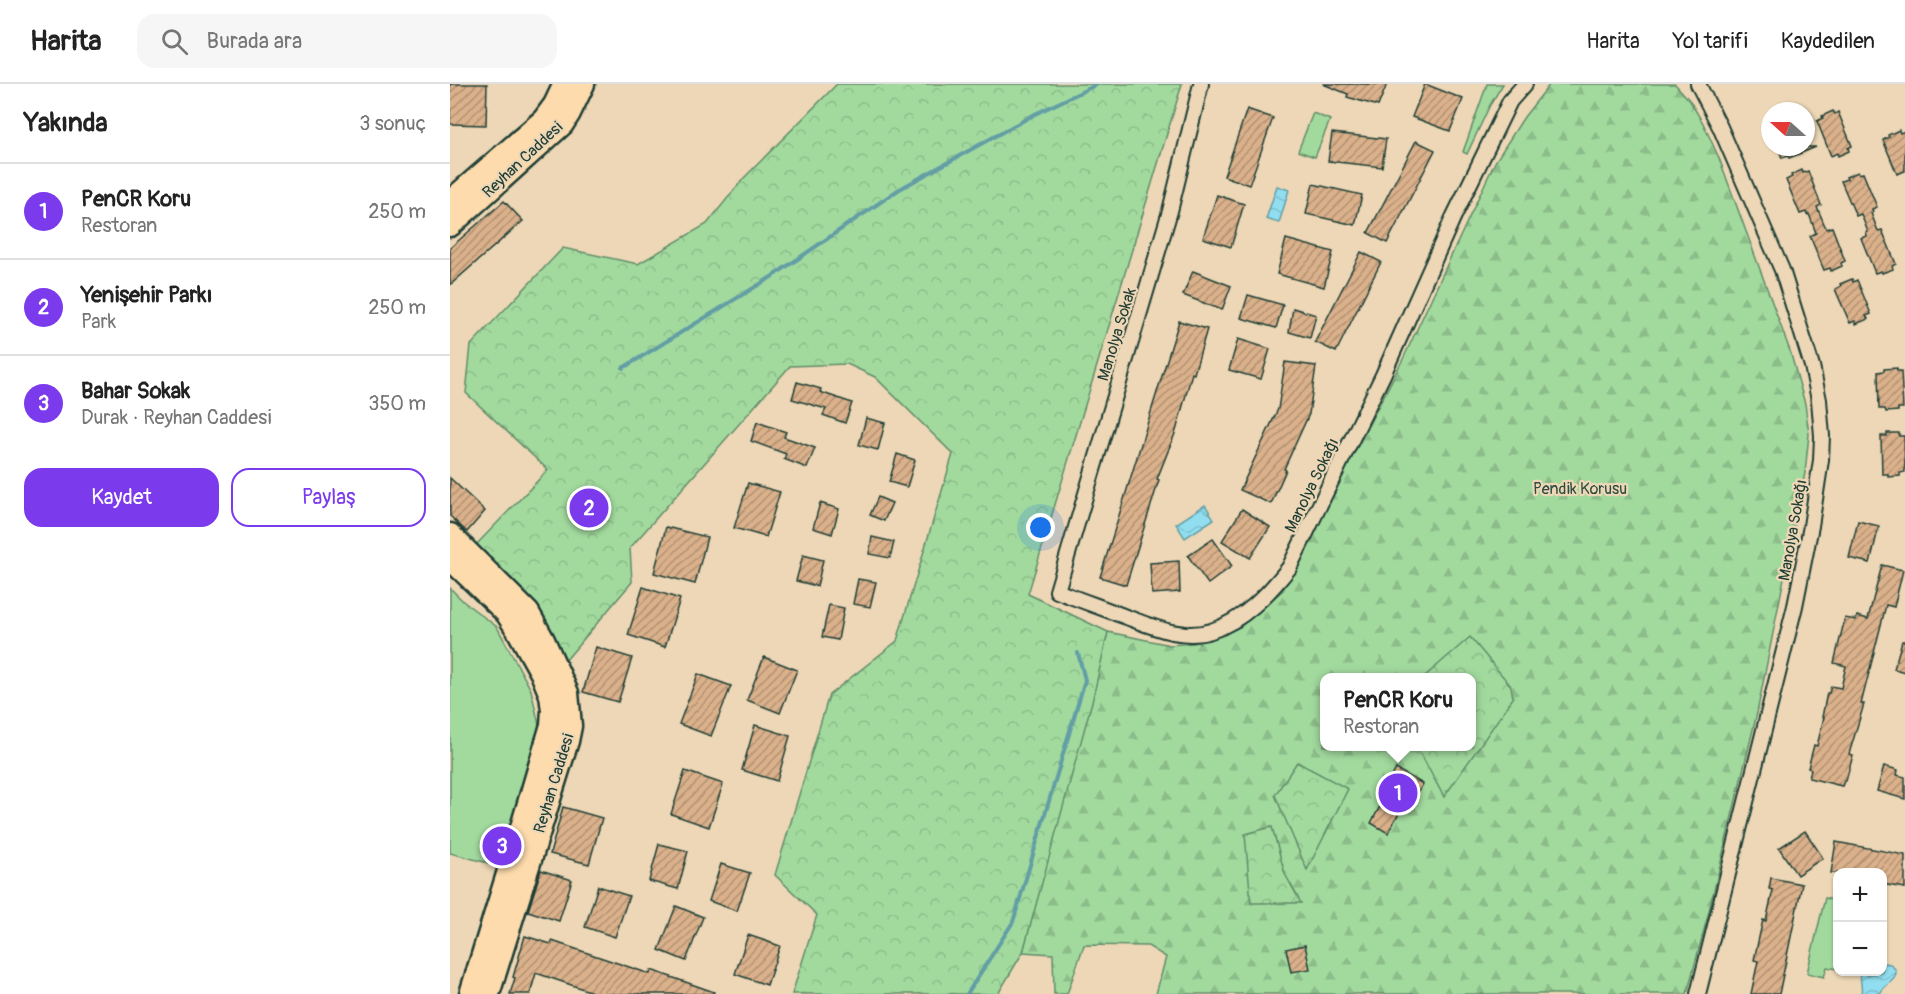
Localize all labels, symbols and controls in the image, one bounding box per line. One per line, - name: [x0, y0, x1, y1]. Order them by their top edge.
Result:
- search box: [137, 14, 557, 68]
- text: Harita: [30, 24, 101, 59]
- icon: search: [158, 25, 191, 58]
- text: Burada ara: [206, 27, 302, 55]
- text: Harita: [1586, 28, 1640, 55]
- text: Yol tarifi: [1673, 28, 1748, 55]
- text: Kaydedilen: [1781, 28, 1875, 55]
- north arrow: [1761, 102, 1815, 156]
- text: Yakında: [24, 107, 108, 139]
- text: 3 sonuç: [359, 111, 426, 136]
- street label: Reyhan Caddesi: [478, 117, 567, 202]
- text: PenCR Koru: [81, 185, 191, 213]
- text: 1: [40, 199, 47, 224]
- text: 250 m: [368, 199, 426, 224]
- text: Restoran: [81, 213, 157, 238]
- text: Yenişehir Parkı: [81, 281, 212, 309]
- street label: Manolya Sokak: [1093, 285, 1141, 383]
- text: 2: [38, 295, 49, 320]
- text: 250 m: [368, 295, 426, 320]
- text: Park: [81, 309, 116, 334]
- text: Bahar Sokak: [81, 377, 190, 405]
- text: 3: [38, 391, 49, 416]
- text: 350 m: [368, 391, 426, 416]
- text: Durak · Reyhan Caddesi: [81, 405, 272, 430]
- street label: Manolya Sokağı: [1280, 435, 1343, 536]
- button: Kaydet: [24, 468, 219, 527]
- button: Paylaş: [231, 468, 426, 527]
- street label: Manolya Sokağı: [1774, 478, 1812, 582]
- park label: Pendik Korusu: [1533, 479, 1627, 499]
- pin: 2: [570, 486, 608, 530]
- your location: [1026, 513, 1055, 542]
- popup: [1320, 673, 1476, 751]
- text: PenCR Koru: [1343, 686, 1453, 714]
- text: Restoran: [1343, 714, 1419, 739]
- street label: Reyhan Caddesi: [529, 731, 579, 835]
- pin: 1: [1378, 770, 1418, 816]
- pin: 3: [482, 824, 522, 868]
- map controls: [1833, 868, 1887, 976]
- button: +: [1833, 868, 1887, 922]
- button: −: [1833, 922, 1887, 976]

